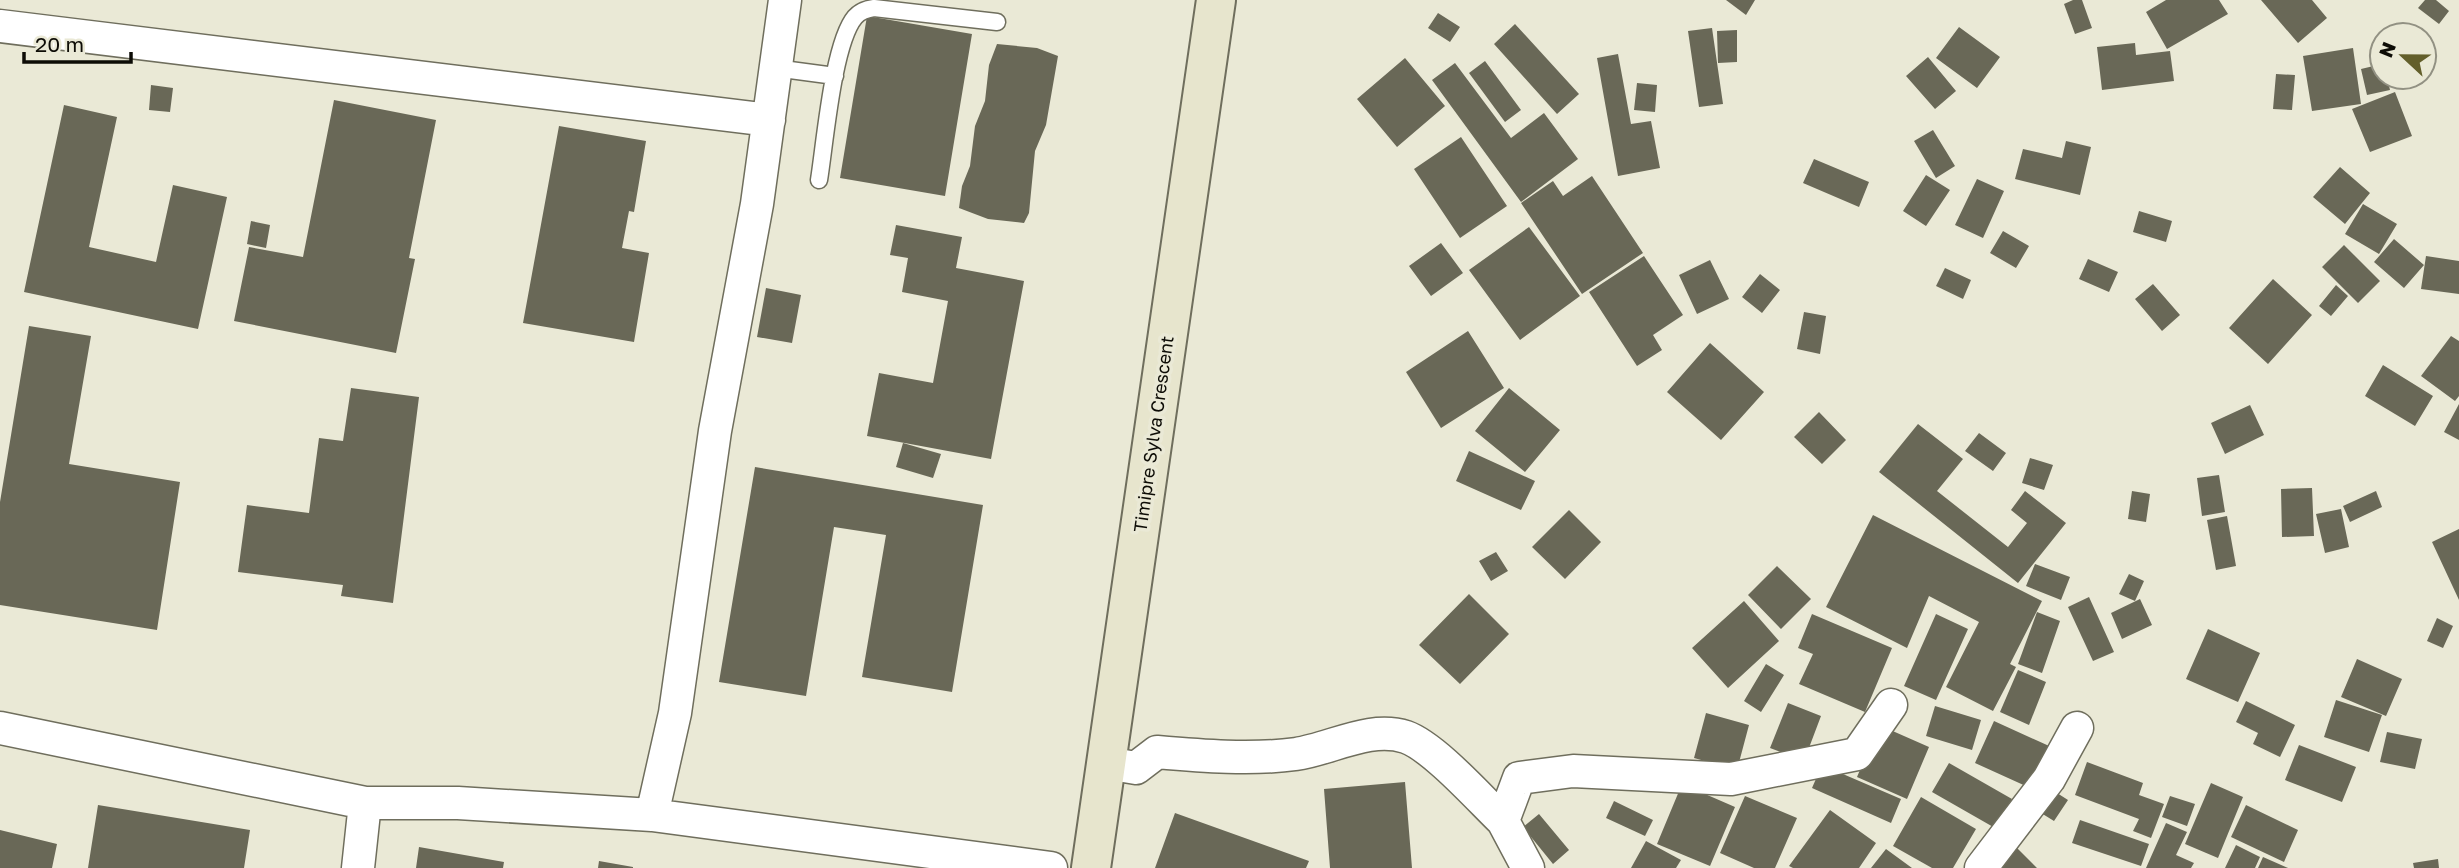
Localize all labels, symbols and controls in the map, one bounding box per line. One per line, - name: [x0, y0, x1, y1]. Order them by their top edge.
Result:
- scale bar: [24, 21, 131, 65]
- north arrow: [2368, 21, 2438, 91]
- text: 20 m: [35, 31, 84, 57]
- text: N: [2373, 38, 2400, 60]
- street label: Timipre Sylva Crescent: [1128, 334, 1178, 533]

